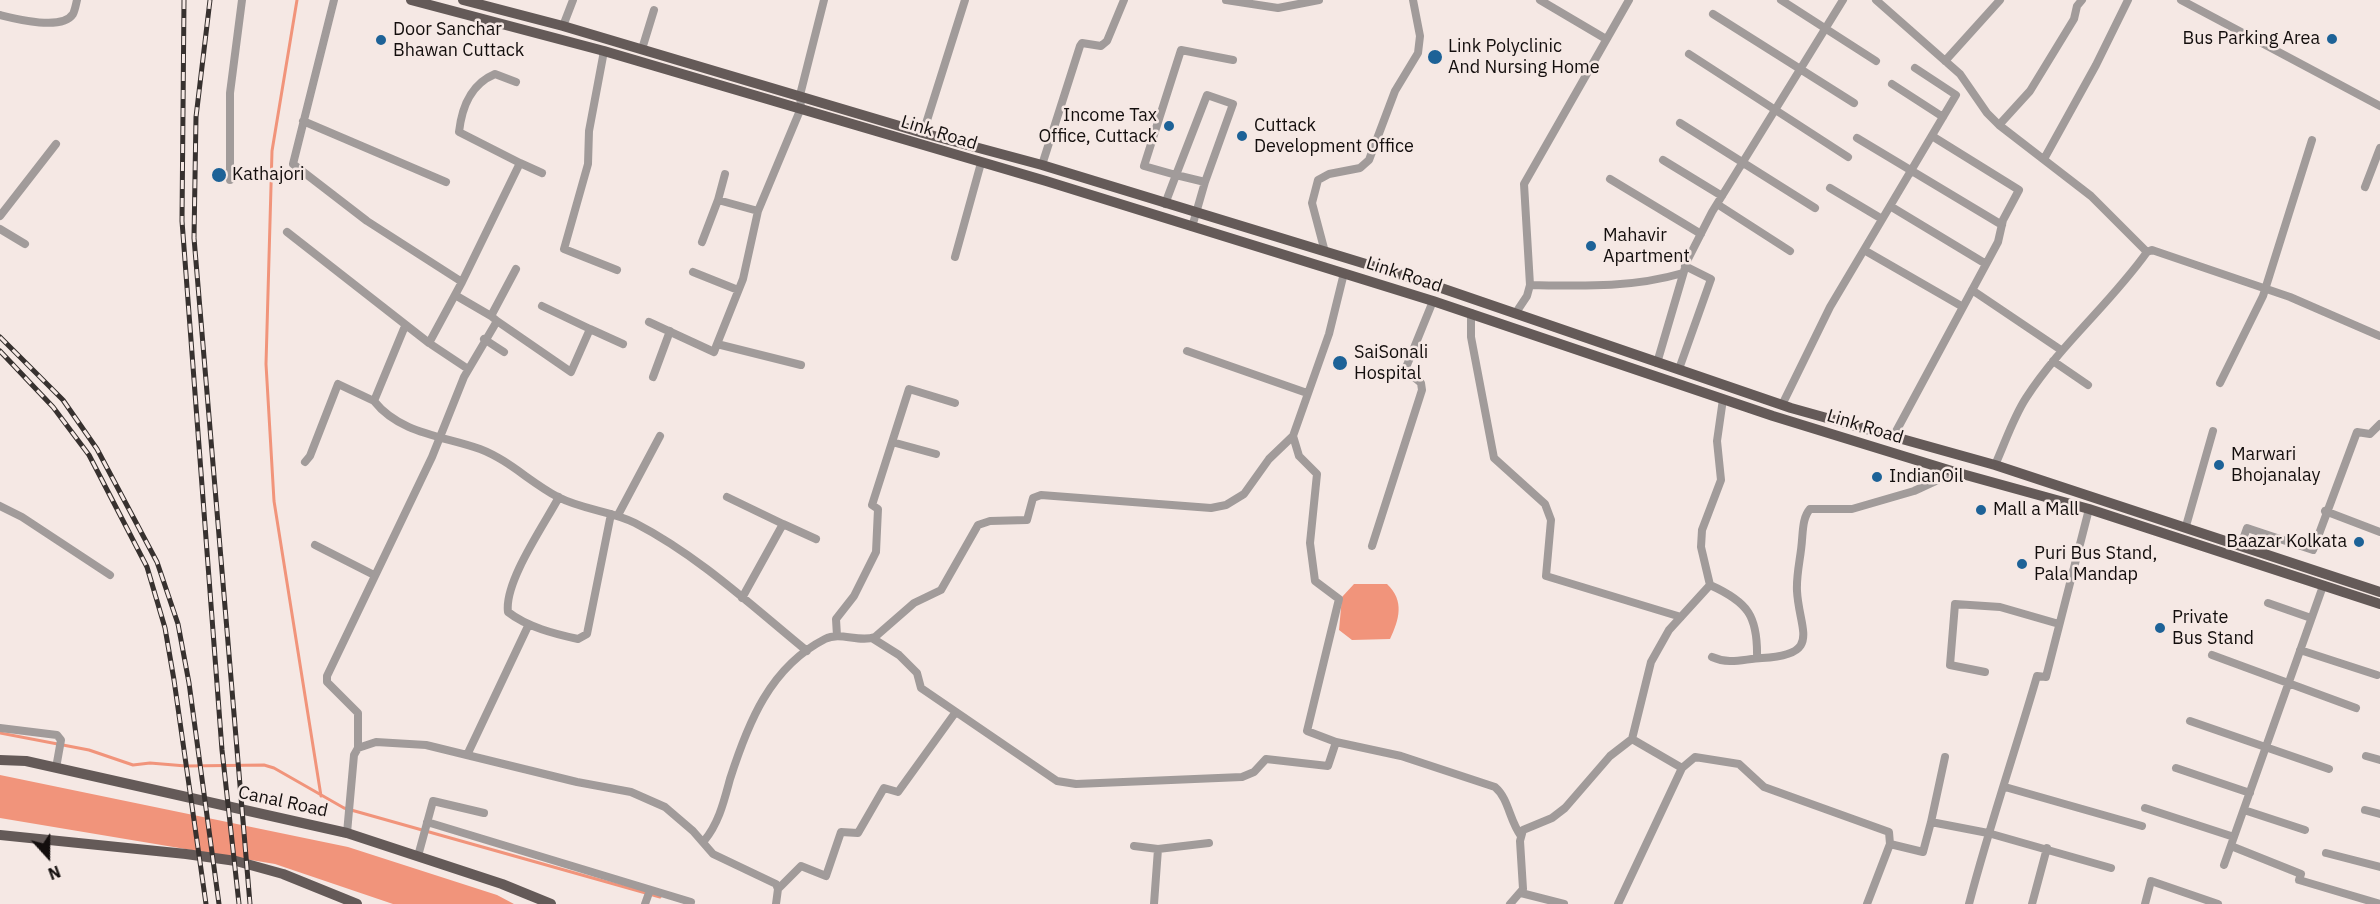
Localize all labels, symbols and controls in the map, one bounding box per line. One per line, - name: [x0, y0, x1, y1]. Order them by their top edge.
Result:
- place label: Door Sanchar Bhawan Cuttack: [393, 19, 524, 62]
- place label: Bus Parking Area: [2183, 28, 2320, 50]
- marker: Bus Parking Area: [2325, 32, 2339, 46]
- marker: Door Sanchar Bhawan Cuttack: [374, 33, 388, 47]
- place label: Link Polyclinic And Nursing Home: [1448, 36, 1600, 78]
- marker: Link Polyclinic And Nursing Home: [1426, 48, 1444, 66]
- place label: Income Tax Office, Cuttack: [1039, 105, 1157, 148]
- street label: Link Road: [898, 111, 980, 155]
- place label: Cuttack Development Office: [1254, 115, 1414, 158]
- marker: Income Tax Office, Cuttack: [1162, 119, 1176, 133]
- marker: Cuttack Development Office: [1235, 129, 1249, 143]
- place label: Kathajori: [232, 164, 305, 186]
- marker: Kathajori: [210, 166, 228, 184]
- place label: Mahavir Apartment: [1603, 225, 1690, 268]
- marker: Mahavir Apartment: [1584, 239, 1598, 253]
- street label: Link Road: [1363, 253, 1445, 297]
- place label: SaiSonali Hospital: [1354, 342, 1428, 385]
- marker: SaiSonali Hospital: [1331, 354, 1349, 372]
- street label: Link Road: [1824, 405, 1906, 449]
- place label: Marwari Bhojanalay: [2231, 444, 2320, 486]
- marker: Marwari Bhojanalay: [2212, 458, 2226, 472]
- place label: IndianOil: [1889, 466, 1963, 488]
- marker: IndianOil: [1870, 470, 1884, 484]
- place label: Mall a Mall: [1993, 499, 2079, 521]
- marker: Mall a Mall: [1974, 503, 1988, 517]
- place label: Baazar Kolkata: [2226, 531, 2347, 553]
- marker: Baazar Kolkata: [2352, 535, 2366, 549]
- place label: Puri Bus Stand, Pala Mandap: [2034, 543, 2157, 586]
- marker: Puri Bus Stand, Pala Mandap: [2015, 557, 2029, 571]
- place label: Private Bus Stand: [2172, 607, 2254, 650]
- marker: Private Bus Stand: [2153, 621, 2167, 635]
- street label: Canal Road: [236, 782, 330, 822]
- north arrow: [18, 826, 78, 886]
- text: N: [45, 861, 63, 884]

